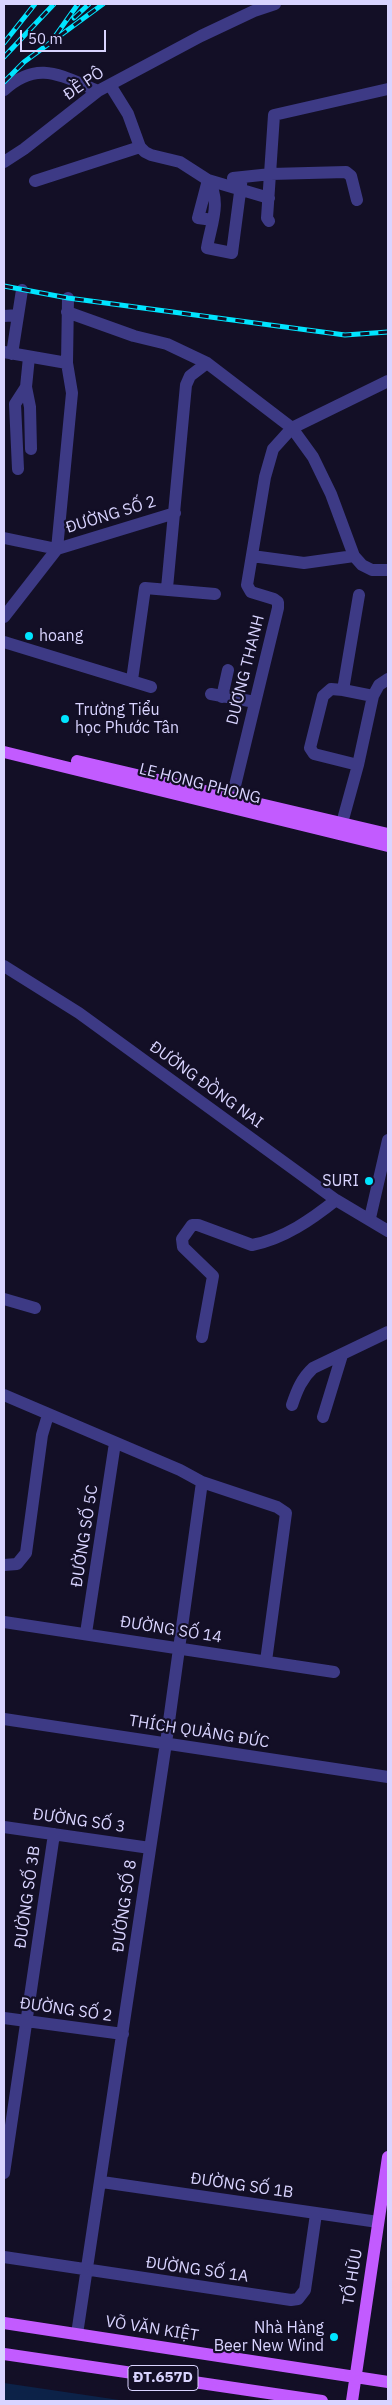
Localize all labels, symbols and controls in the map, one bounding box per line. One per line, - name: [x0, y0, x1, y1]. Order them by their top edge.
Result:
- scale bar: [22, 20, 109, 52]
- text: 50 m: [28, 29, 63, 48]
- street label: ĐỀ PÔ: [60, 63, 108, 105]
- street label: ĐƯỜNG SỐ 2: [64, 492, 158, 538]
- street label: DƯƠNG THANH: [223, 613, 269, 727]
- place label: hoang: [39, 626, 83, 646]
- marker: hoang: [23, 630, 35, 642]
- place label: Trường Tiểu học Phước Tân: [75, 700, 179, 738]
- marker: Trường Tiểu học Phước Tân: [59, 713, 71, 725]
- street label: LE HONG PHONG: [137, 760, 263, 808]
- street label: ĐƯỜNG ĐỒNG NAI: [146, 1037, 266, 1133]
- place label: SURI: [322, 1171, 359, 1191]
- marker: SURI: [363, 1175, 375, 1187]
- street label: ĐƯỜNG SỐ 5C: [67, 1484, 103, 1588]
- street label: ĐƯỜNG SỐ 14: [119, 1612, 223, 1648]
- street label: THÍCH QUẢNG ĐỨC: [127, 1711, 271, 1753]
- street label: ĐƯỜNG SỐ 3: [32, 1805, 126, 1837]
- street label: ĐƯỜNG SỐ 3B: [11, 1844, 45, 1950]
- street label: ĐƯỜNG SỐ 8: [109, 1859, 141, 1953]
- street label: ĐƯỜNG SỐ 2: [19, 1994, 113, 2026]
- street label: ĐƯỜNG SỐ 1B: [189, 2169, 295, 2203]
- street label: TỐ HỮU: [339, 2247, 367, 2307]
- street label: ĐƯỜNG SỐ 1A: [144, 2253, 250, 2287]
- street label: VÕ VĂN KIỆT: [104, 2312, 200, 2346]
- place label: Nhà Hàng Beer New Wind: [214, 2318, 324, 2356]
- marker: Nhà Hàng Beer New Wind: [328, 2331, 340, 2343]
- road number: ĐT.657D: [128, 2366, 198, 2390]

